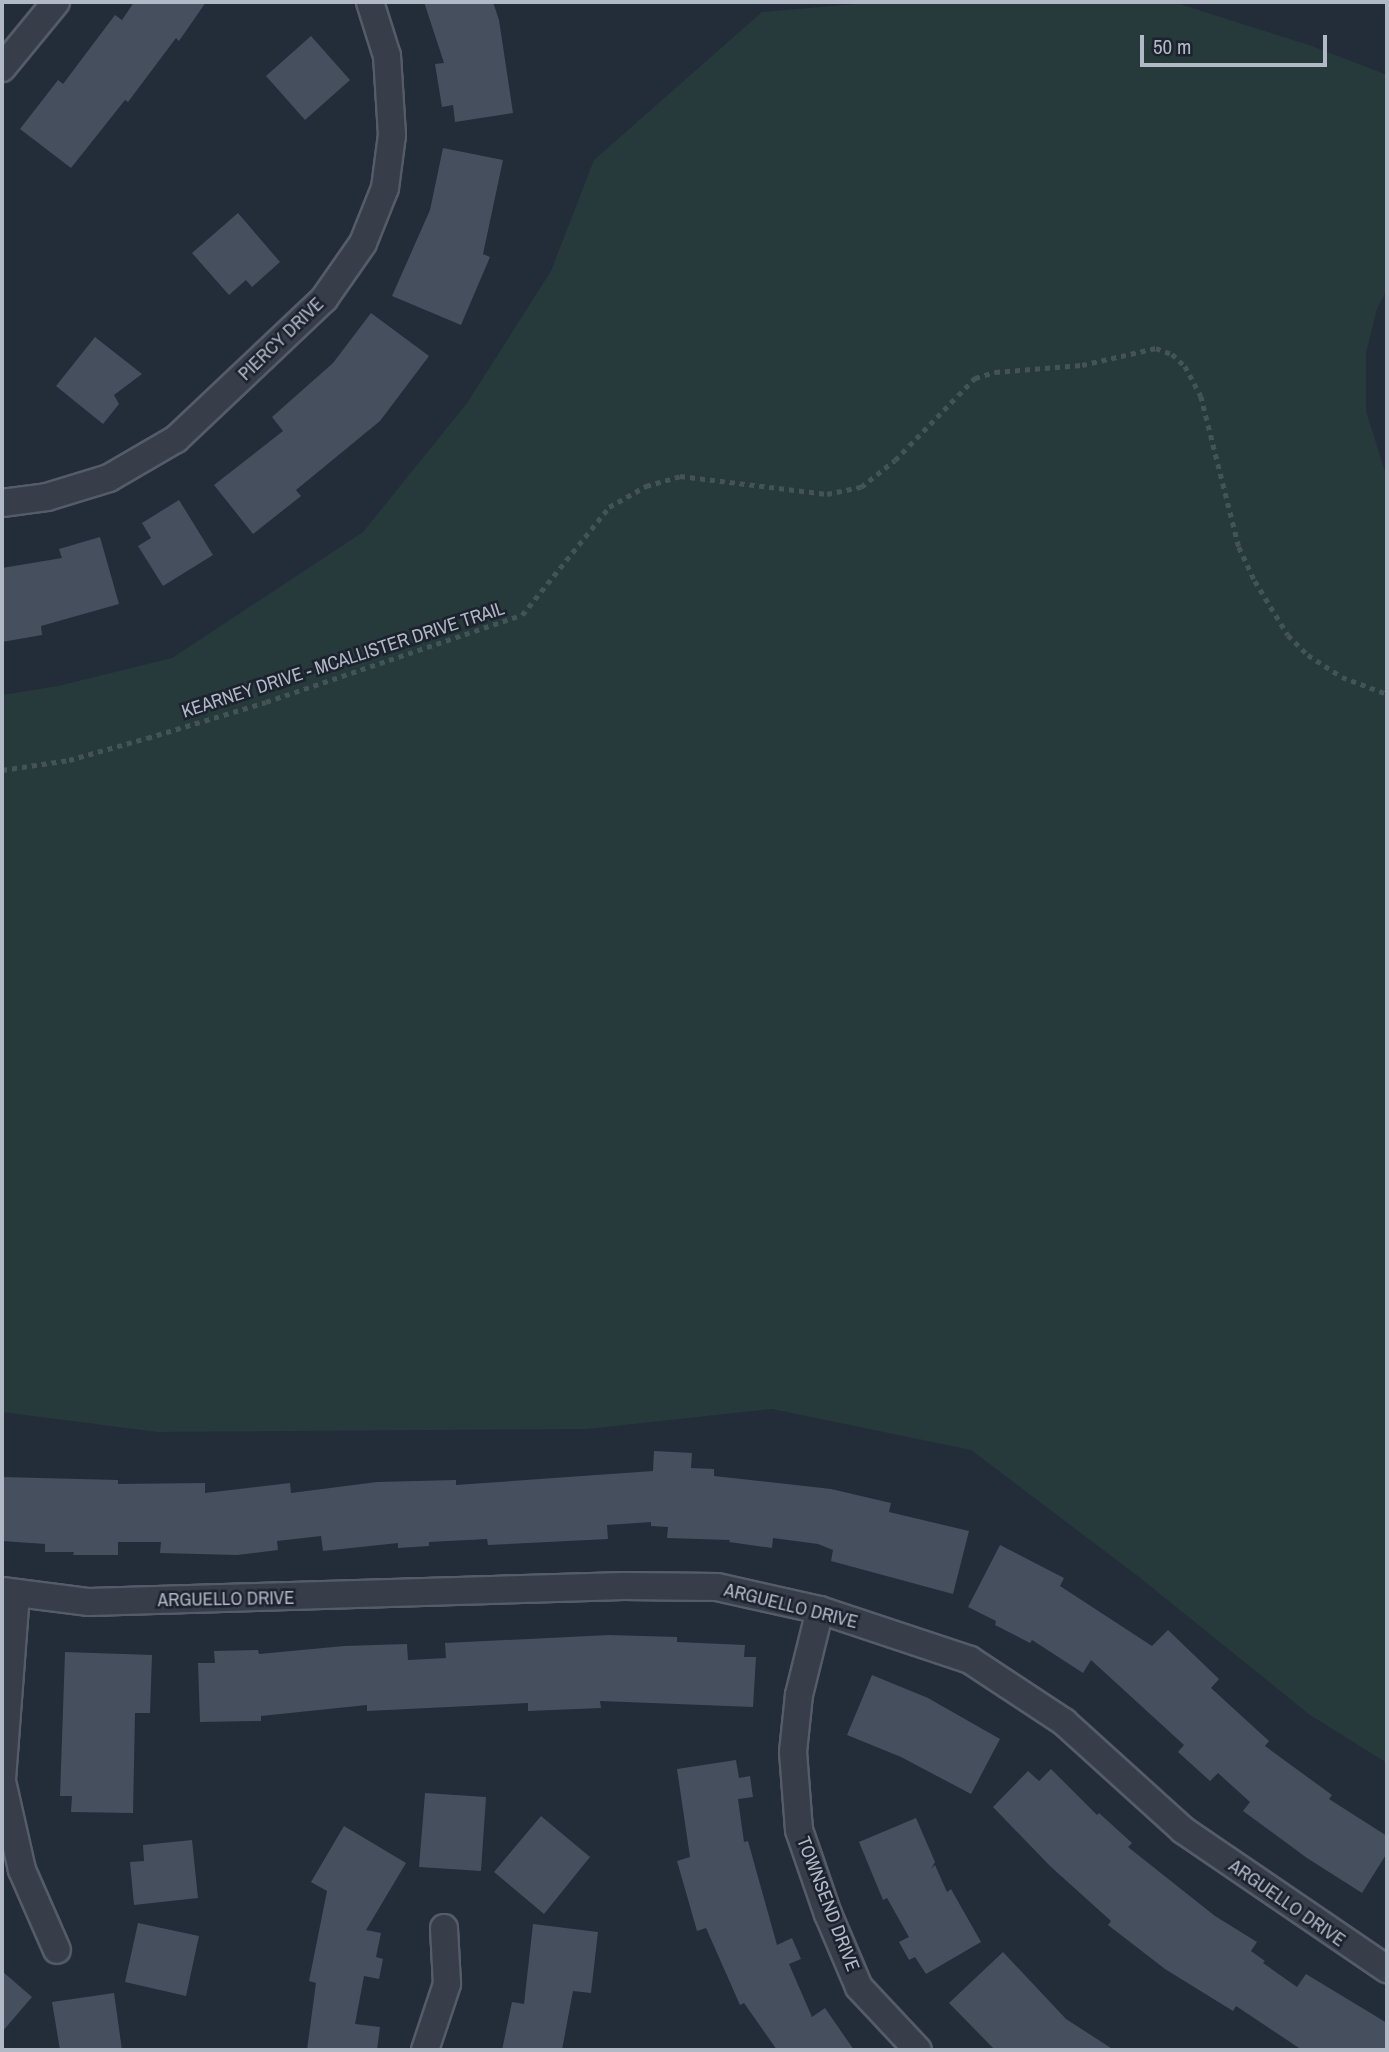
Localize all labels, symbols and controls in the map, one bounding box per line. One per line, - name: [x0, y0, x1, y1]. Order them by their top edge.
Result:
- scale bar: [1144, 21, 1331, 65]
- text: 50 m: [1153, 32, 1191, 61]
- street label: PIERCY DRIVE: [234, 293, 328, 385]
- street label: KEARNEY DRIVE - MCALLISTER DRIVE TRAIL: [179, 597, 507, 723]
- street label: ARGUELLO DRIVE: [722, 1578, 860, 1634]
- street label: ARGUELLO DRIVE: [157, 1586, 295, 1612]
- street label: TOWNSEND DRIVE: [792, 1833, 864, 1975]
- street label: ARGUELLO DRIVE: [1224, 1854, 1350, 1952]

